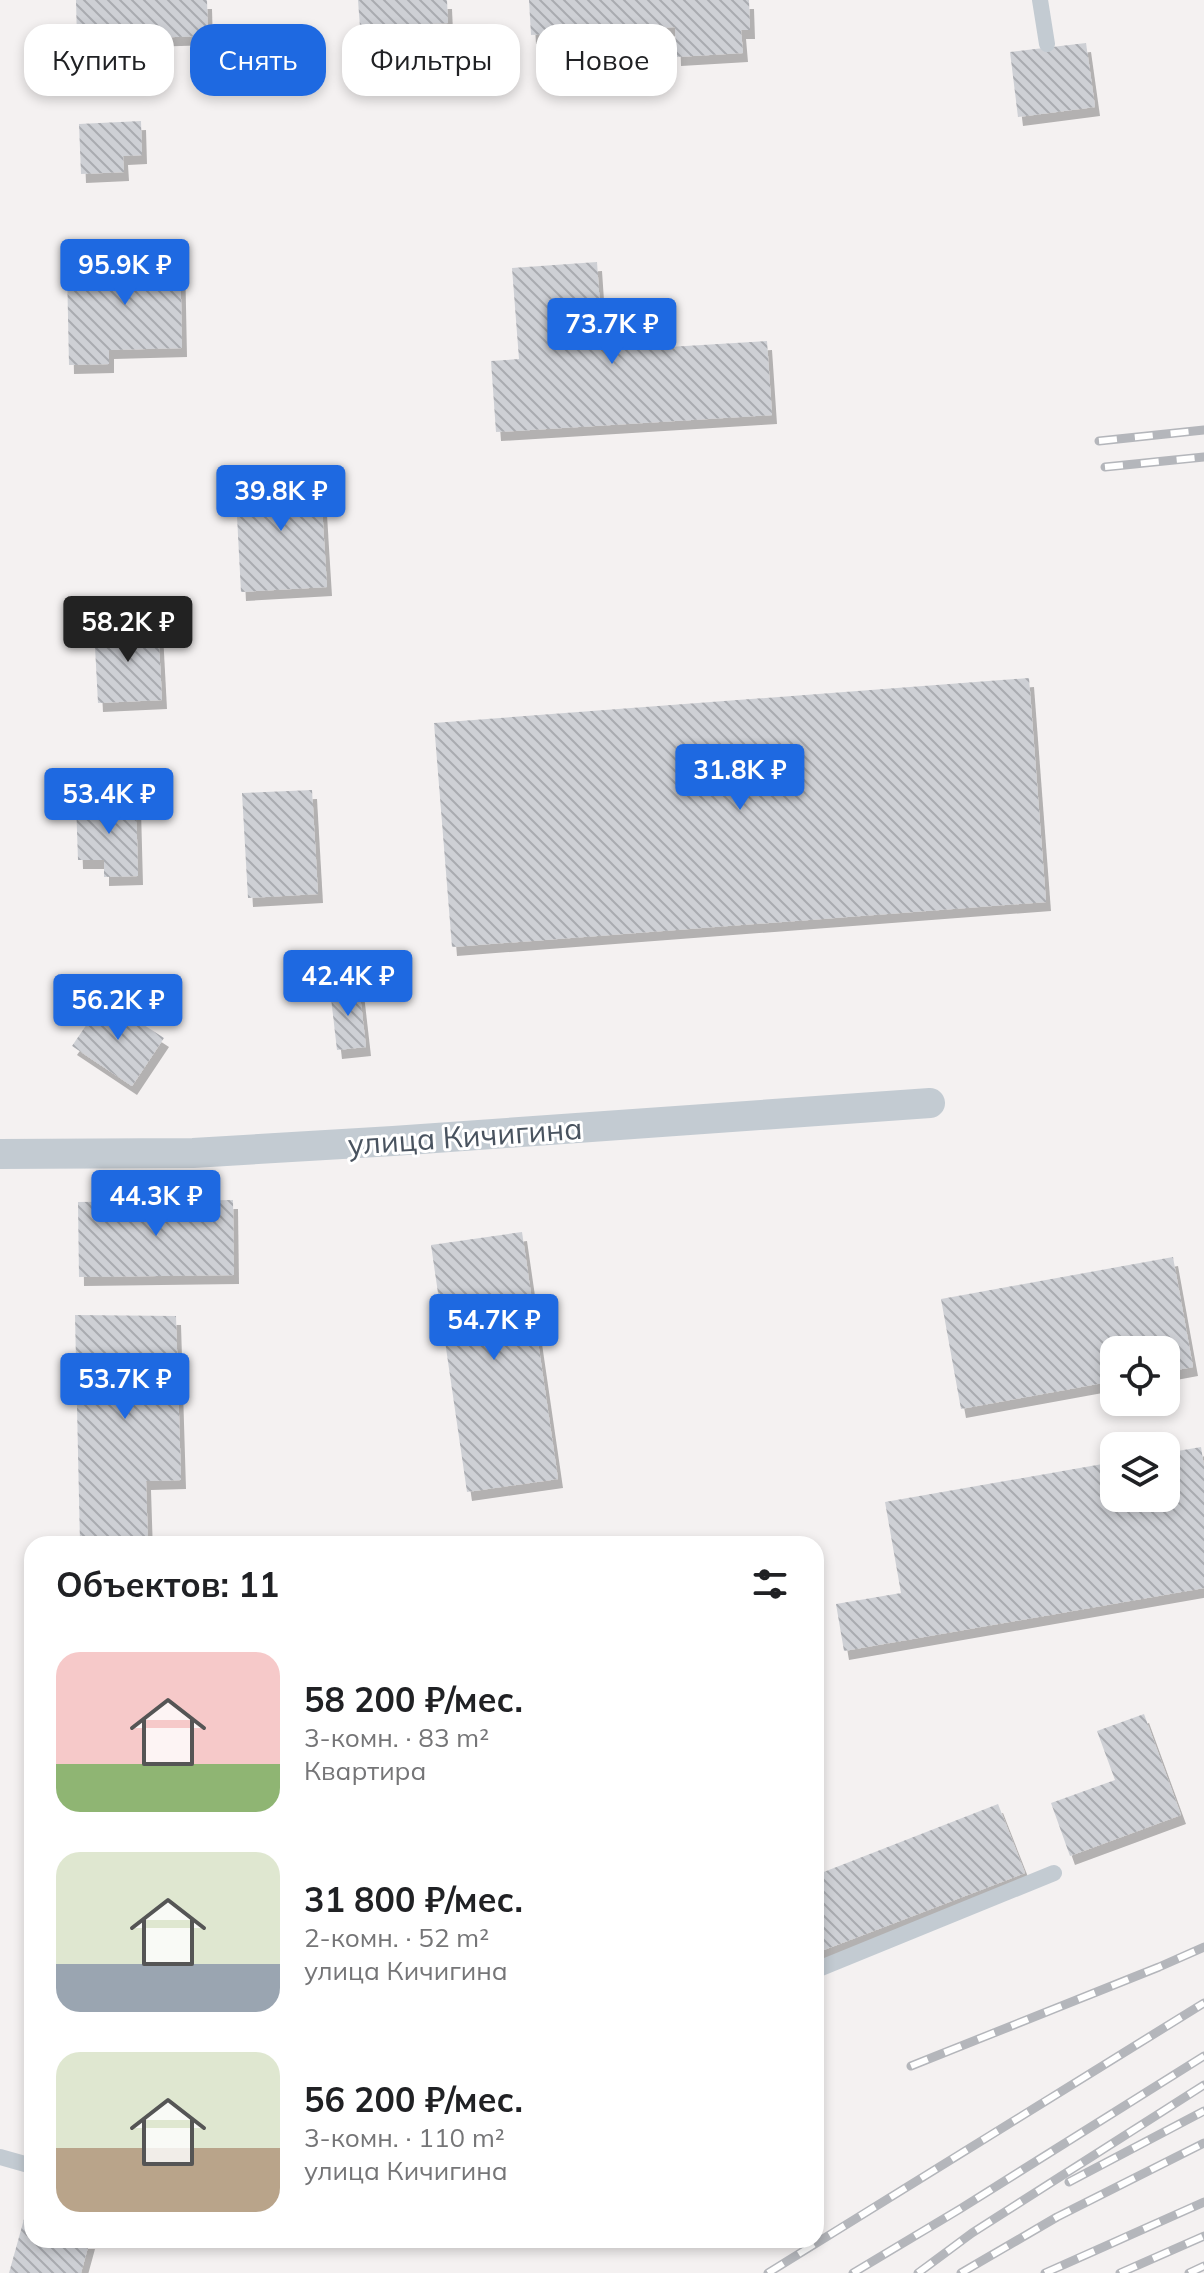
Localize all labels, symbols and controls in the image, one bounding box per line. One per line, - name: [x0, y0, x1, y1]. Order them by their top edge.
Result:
- chip: Купить: [24, 24, 174, 96]
- chip: Снять: [190, 24, 326, 96]
- chip: Фильтры: [342, 24, 520, 96]
- chip: Новое: [536, 24, 677, 96]
- pin: 95.9K ₽: [51, 239, 199, 307]
- text: 95.9K ₽: [78, 248, 172, 281]
- pin: 73.7K ₽: [538, 298, 686, 366]
- text: 73.7K ₽: [565, 307, 659, 340]
- pin: 39.8K ₽: [207, 465, 355, 533]
- text: 39.8K ₽: [234, 474, 328, 507]
- pin: 58.2K ₽: [54, 596, 202, 664]
- text: 58.2K ₽: [81, 605, 175, 638]
- pin: 31.8K ₽: [666, 744, 814, 812]
- text: 31.8K ₽: [693, 753, 787, 786]
- pin: 53.4K ₽: [35, 768, 183, 836]
- text: 53.4K ₽: [62, 777, 156, 810]
- pin: 42.4K ₽: [274, 950, 422, 1018]
- text: 42.4K ₽: [301, 959, 395, 992]
- pin: 56.2K ₽: [44, 974, 192, 1042]
- text: 56.2K ₽: [71, 983, 165, 1016]
- street label: улица Кичигина: [346, 1109, 584, 1163]
- pin: 44.3K ₽: [82, 1170, 230, 1238]
- text: 44.3K ₽: [109, 1179, 203, 1212]
- pin: 54.7K ₽: [420, 1294, 568, 1362]
- text: 54.7K ₽: [447, 1303, 541, 1336]
- map controls: [1100, 1336, 1180, 1512]
- button: locate: [1100, 1336, 1180, 1416]
- pin: 53.7K ₽: [51, 1353, 199, 1421]
- text: 53.7K ₽: [78, 1362, 172, 1395]
- button: layers: [1100, 1432, 1180, 1512]
- icon: filters: [748, 1562, 792, 1606]
- text: Объектов: 11: [56, 1563, 279, 1606]
- text: 58 200 ₽/мес.: [304, 1678, 523, 1721]
- icon: home: [120, 1684, 216, 1780]
- text: 3-комн. · 83 m²: [304, 1721, 489, 1754]
- text: Квартира: [304, 1754, 426, 1787]
- text: 31 800 ₽/мес.: [304, 1878, 523, 1921]
- icon: home: [120, 1884, 216, 1980]
- text: 2-комн. · 52 m²: [304, 1921, 489, 1954]
- text: улица Кичигина: [304, 1954, 508, 1987]
- text: 56 200 ₽/мес.: [304, 2078, 523, 2121]
- icon: home: [120, 2084, 216, 2180]
- text: 3-комн. · 110 m²: [304, 2121, 505, 2154]
- text: улица Кичигина: [304, 2154, 508, 2187]

